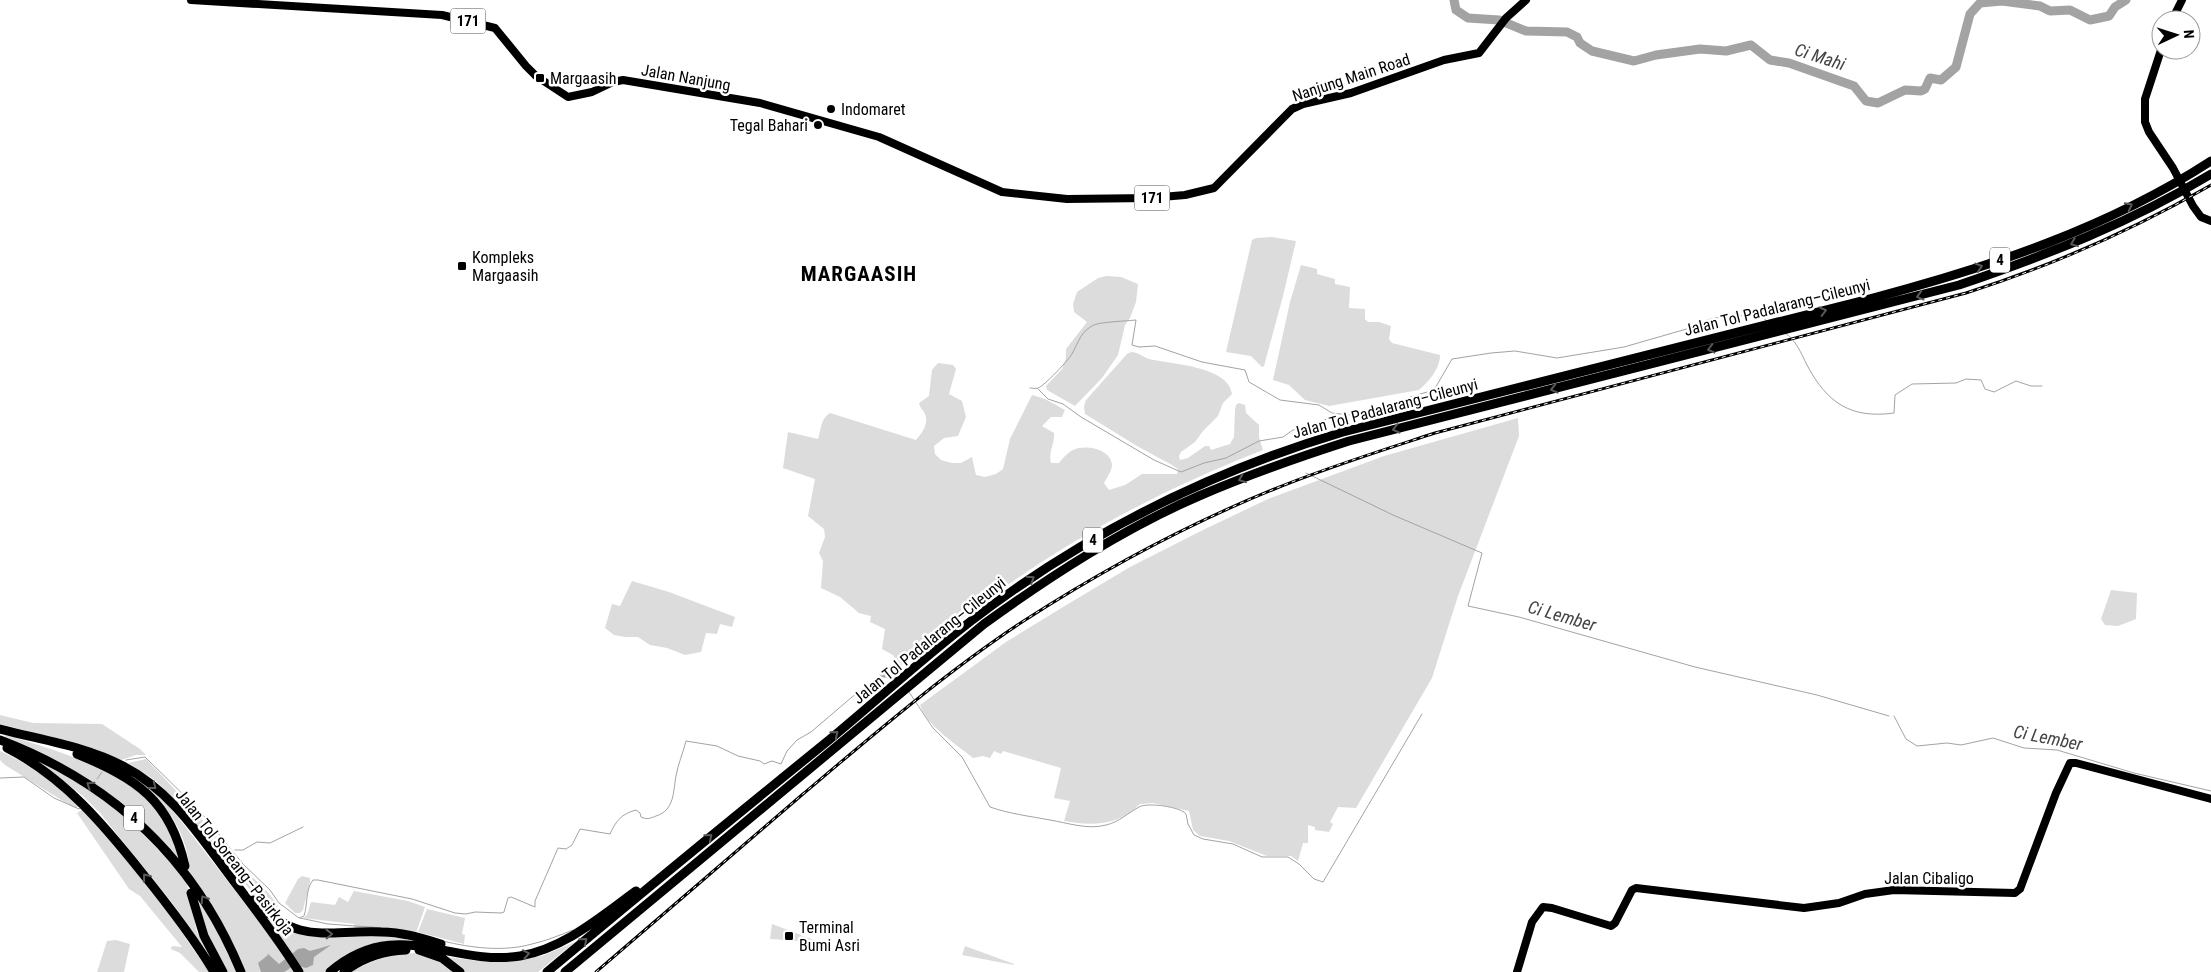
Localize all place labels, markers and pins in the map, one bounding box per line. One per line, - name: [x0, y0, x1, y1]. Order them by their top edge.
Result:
- place label: Margaasih: [550, 69, 616, 88]
- marker: Margaasih: [534, 72, 546, 84]
- place label: Indomaret: [841, 100, 906, 119]
- marker: Indomaret: [825, 103, 837, 115]
- place label: Tegal Bahari: [730, 116, 808, 135]
- marker: Tegal Bahari: [812, 119, 824, 131]
- place label: Kompleks Margaasih: [472, 248, 538, 285]
- marker: Kompleks Margaasih: [456, 260, 468, 272]
- place label: Terminal Bumi Asri: [799, 918, 860, 955]
- marker: Terminal Bumi Asri: [783, 930, 795, 942]

